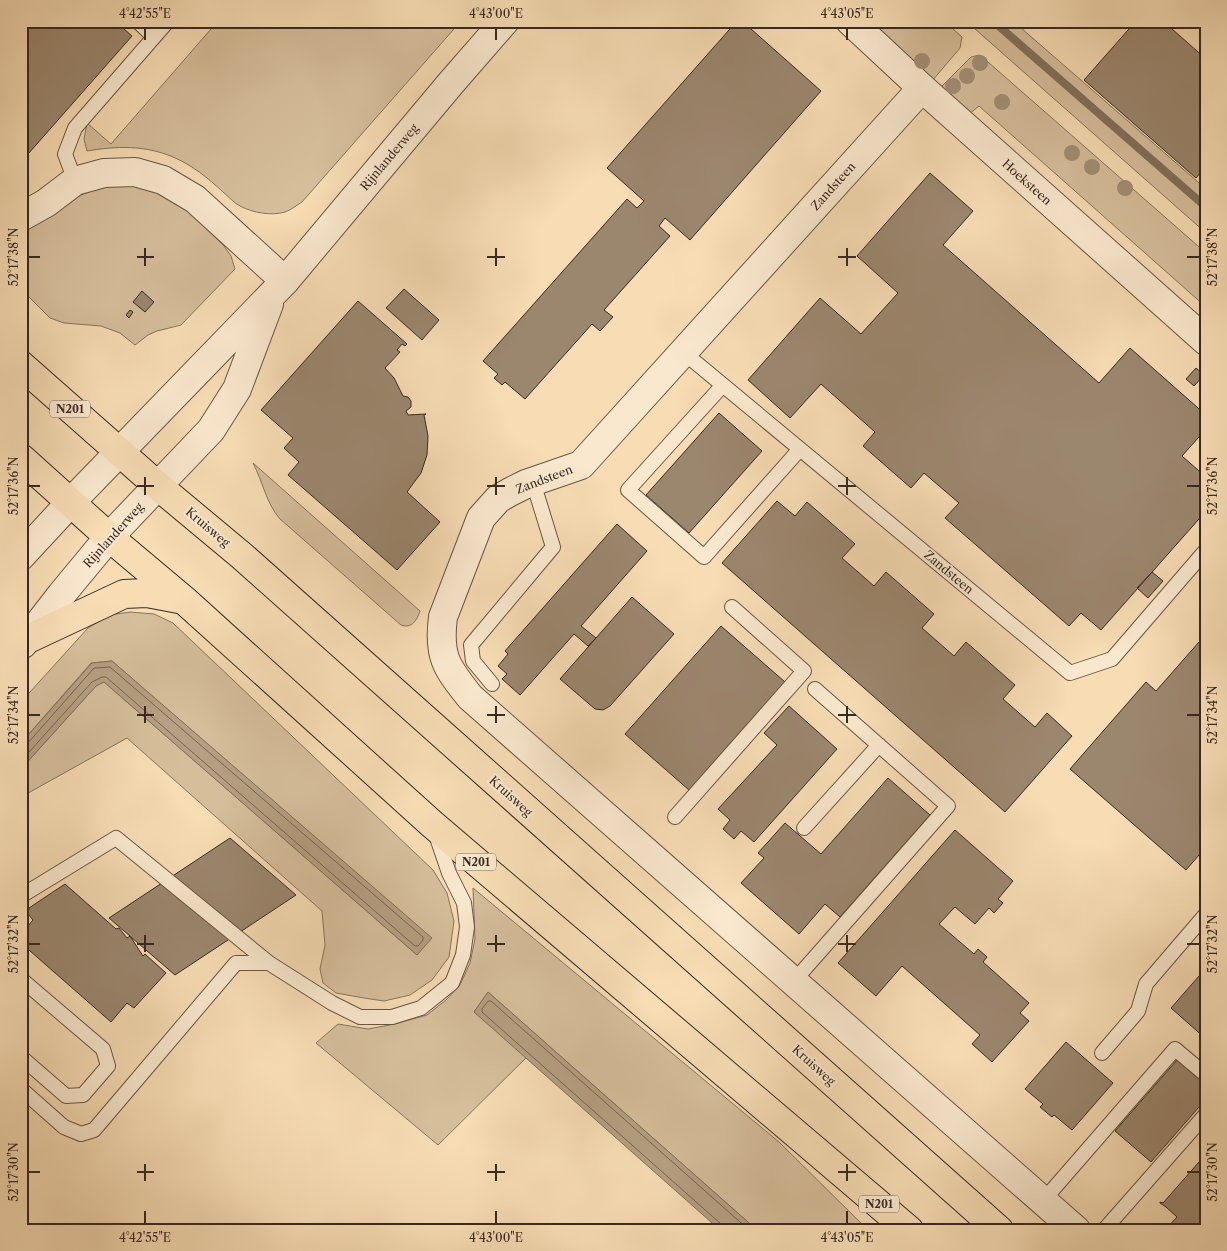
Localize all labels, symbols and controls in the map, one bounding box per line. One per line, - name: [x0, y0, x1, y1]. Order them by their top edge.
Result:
- text: 4°42'55"E: [119, 6, 171, 21]
- text: 4°43'00"E: [469, 6, 523, 21]
- text: 4°43'05"E: [821, 6, 873, 21]
- street label: Rijnlanderweg: [357, 120, 422, 193]
- street label: Hoeksteen: [999, 156, 1055, 208]
- street label: Zandsteen: [807, 158, 859, 213]
- text: 52°17'38"N: [6, 227, 21, 287]
- text: 52°17'38"N: [1205, 227, 1220, 287]
- road number: N201: [50, 400, 90, 418]
- text: 52°17'36"N: [6, 457, 21, 515]
- text: 52°17'36"N: [1205, 457, 1220, 515]
- street label: Zandsteen: [513, 461, 575, 497]
- street label: Rijnlanderweg: [80, 499, 147, 571]
- street label: Kruisweg: [183, 504, 234, 550]
- street label: Zandsteen: [921, 547, 977, 597]
- text: 52°17'34"N: [6, 686, 21, 744]
- text: 52°17'34"N: [1205, 686, 1220, 744]
- street label: Kruisweg: [486, 773, 536, 820]
- road number: N201: [456, 854, 496, 870]
- text: 52°17'32"N: [6, 915, 21, 973]
- text: 52°17'32"N: [1205, 915, 1220, 973]
- street label: Kruisweg: [789, 1042, 839, 1089]
- text: 52°17'30"N: [6, 1142, 21, 1202]
- text: 52°17'30"N: [1205, 1142, 1220, 1202]
- road number: N201: [859, 1196, 899, 1212]
- text: 4°42'55"E: [119, 1230, 171, 1245]
- text: 4°43'00"E: [469, 1230, 523, 1245]
- text: 4°43'05"E: [821, 1230, 873, 1245]

